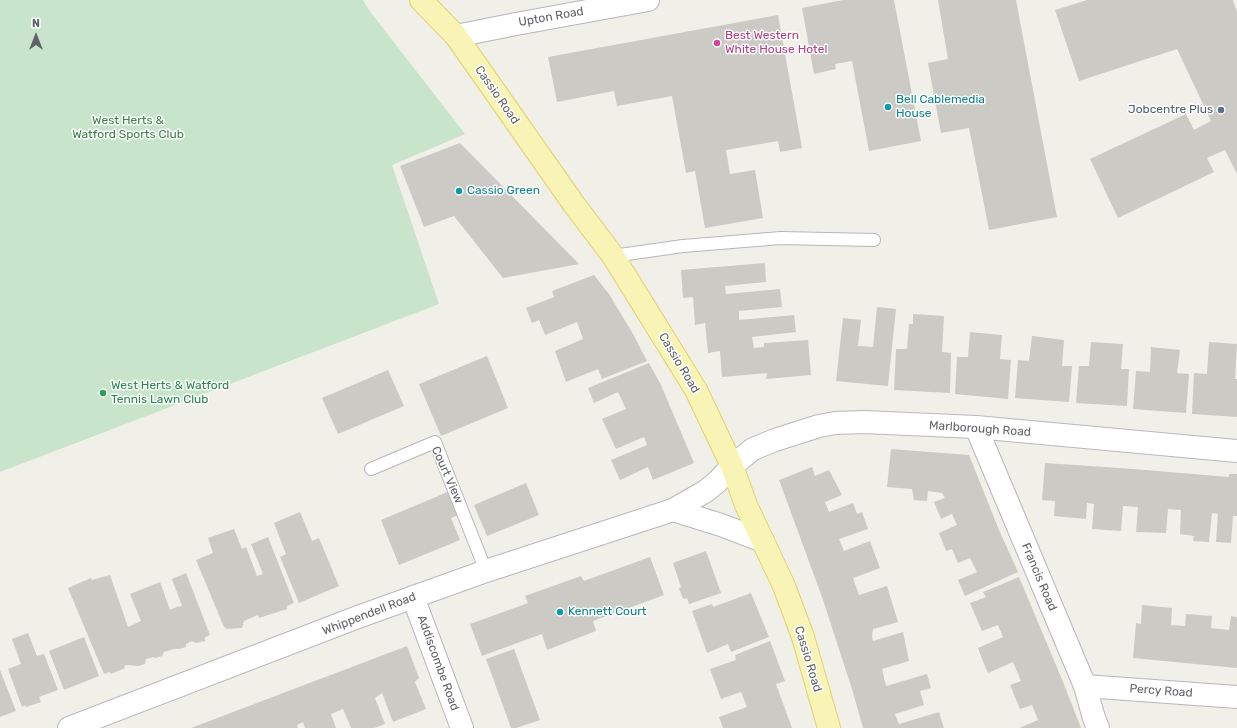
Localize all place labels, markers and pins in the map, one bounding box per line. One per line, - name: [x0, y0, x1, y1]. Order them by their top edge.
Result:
- place label: Best Western White House Hotel: [725, 29, 827, 57]
- marker: Best Western White House Hotel: [712, 38, 722, 48]
- place label: Bell Cablemedia House: [896, 93, 985, 121]
- marker: Bell Cablemedia House: [883, 102, 893, 112]
- place label: Jobcentre Plus: [1128, 103, 1213, 117]
- marker: Jobcentre Plus: [1216, 105, 1226, 115]
- place label: Cassio Green: [467, 184, 540, 198]
- marker: Cassio Green: [454, 186, 464, 196]
- place label: West Herts & Watford Tennis Lawn Club: [111, 379, 229, 407]
- marker: West Herts & Watford Tennis Lawn Club: [98, 388, 108, 398]
- place label: Kennett Court: [568, 605, 646, 619]
- marker: Kennett Court: [555, 607, 565, 617]

